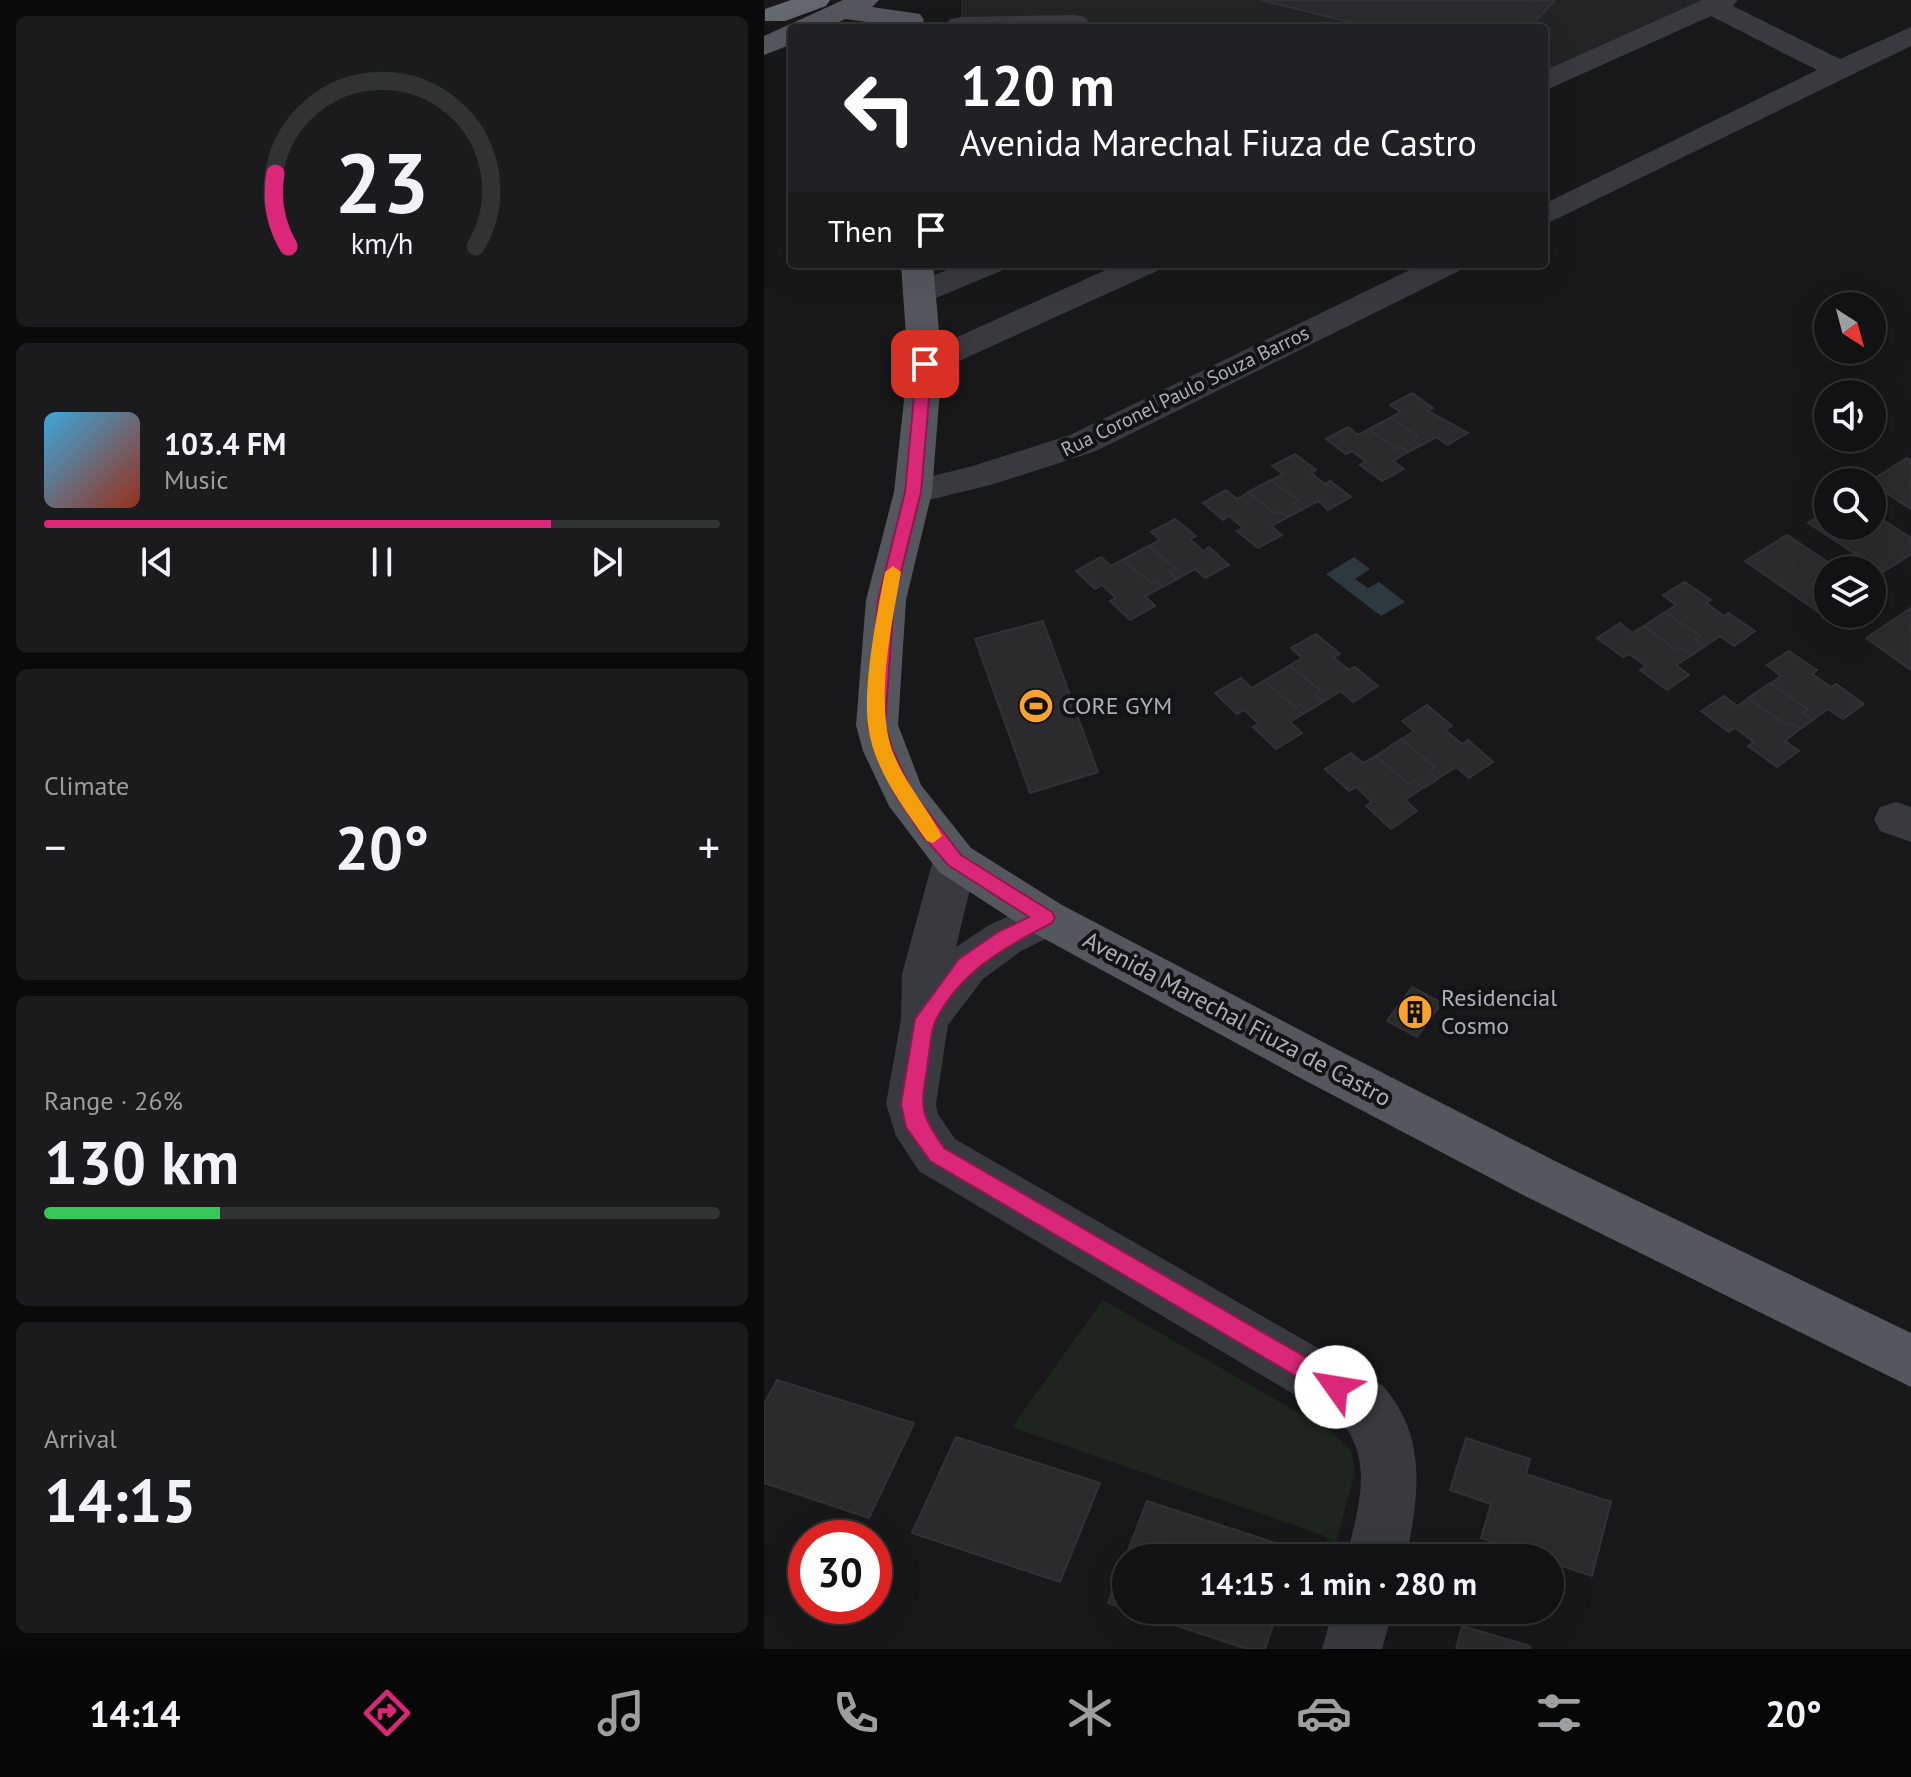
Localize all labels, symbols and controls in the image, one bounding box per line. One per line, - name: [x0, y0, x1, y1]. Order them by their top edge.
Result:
- text: 120 m: [960, 49, 1115, 121]
- icon: left: [828, 56, 932, 160]
- text: Avenida Marechal Fiuza de Castro: [960, 119, 1477, 166]
- text: 23: [335, 128, 429, 236]
- icon: arrive: [909, 208, 953, 252]
- text: Then: [828, 211, 893, 250]
- text: km/h: [351, 225, 413, 262]
- north arrow: [1814, 292, 1886, 364]
- map controls: [1814, 292, 1886, 628]
- street label: Rua Coronel Paulo Souza Barros: [1057, 320, 1313, 462]
- pin: [891, 330, 959, 398]
- icon: arrive: [903, 342, 947, 386]
- button: sound: [1814, 380, 1886, 452]
- text: 103.4 FM: [164, 424, 286, 463]
- text: Music: [164, 463, 228, 496]
- button: search: [1814, 468, 1886, 540]
- icon: previous: [135, 540, 179, 584]
- icon: pause: [360, 540, 404, 584]
- icon: next: [585, 540, 629, 584]
- button: layers: [1814, 556, 1886, 628]
- sports icon: CORE GYM: [1017, 687, 1055, 725]
- place label: CORE GYM: [1062, 690, 1172, 721]
- text: Climate: [44, 769, 129, 802]
- text: 20°: [335, 808, 429, 886]
- text: −: [44, 818, 66, 875]
- text: +: [698, 818, 720, 875]
- street label: Avenida Marechal Fiuza de Castro: [1078, 924, 1397, 1113]
- place label: Residencial Cosmo: [1441, 982, 1557, 1041]
- building icon: Residencial Cosmo: [1396, 993, 1434, 1031]
- text: Range · 26%: [44, 1084, 183, 1117]
- text: 130 km: [44, 1123, 239, 1201]
- position arrow: [1294, 1345, 1378, 1429]
- text: Arrival: [44, 1422, 117, 1455]
- text: 14:15: [44, 1461, 196, 1539]
- speed limit sign: 30: [788, 1520, 892, 1624]
- text: 14:15 · 1 min · 280 m: [1199, 1564, 1477, 1603]
- icon: directions: [359, 1685, 415, 1741]
- icon: music: [593, 1685, 649, 1741]
- icon: phone: [828, 1685, 884, 1741]
- icon: climate: [1062, 1685, 1118, 1741]
- icon: car: [1296, 1685, 1352, 1741]
- icon: filters: [1531, 1685, 1587, 1741]
- text: 14:14: [89, 1690, 181, 1737]
- text: 20°: [1765, 1690, 1822, 1737]

